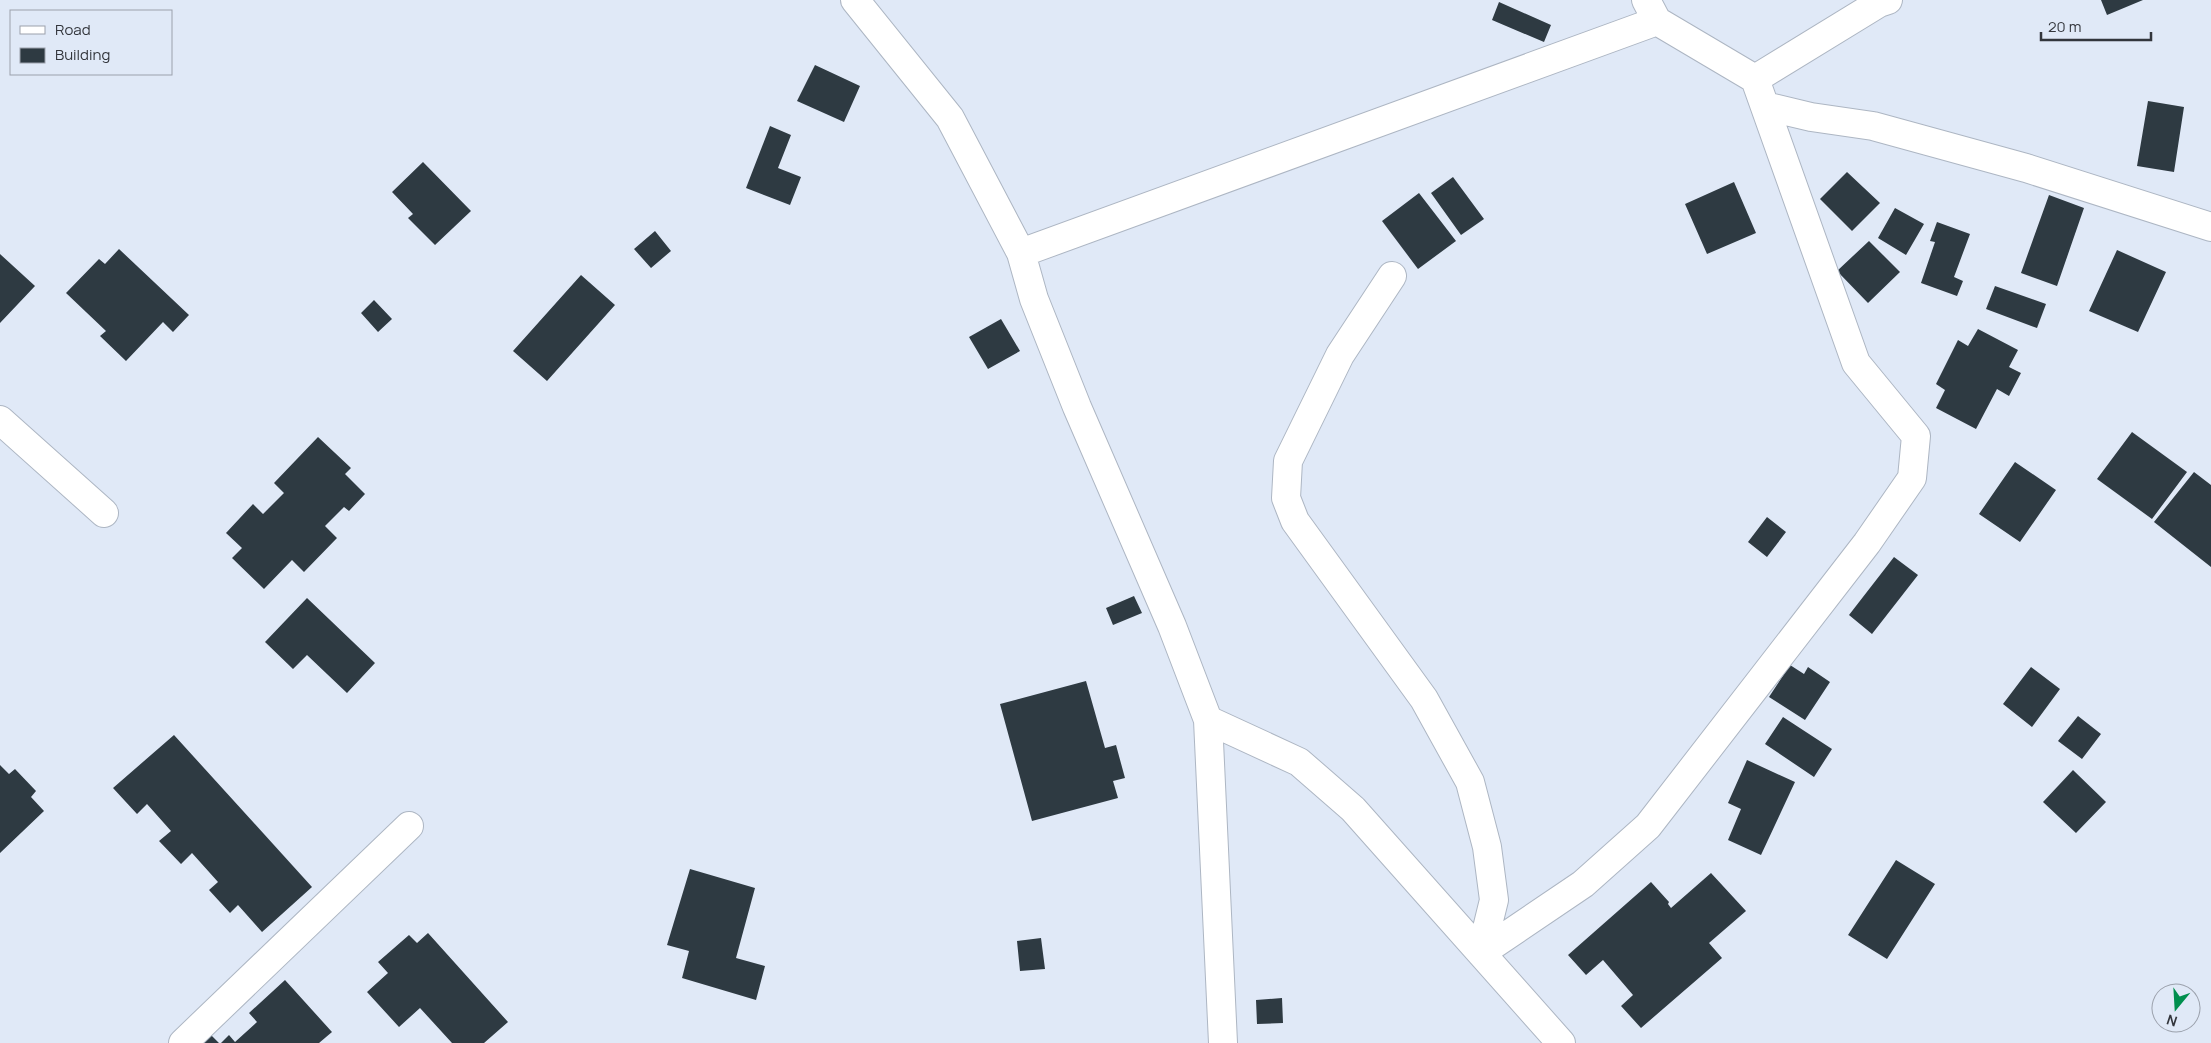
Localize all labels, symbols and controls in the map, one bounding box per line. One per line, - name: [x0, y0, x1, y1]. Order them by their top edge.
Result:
- legend: [10, 10, 172, 75]
- scale bar: [2041, 10, 2151, 42]
- text: 20 m: [2048, 16, 2081, 37]
- text: Road: [55, 19, 91, 40]
- text: Building: [55, 44, 110, 65]
- north arrow: [2151, 983, 2201, 1033]
- text: N: [2164, 1010, 2180, 1031]

